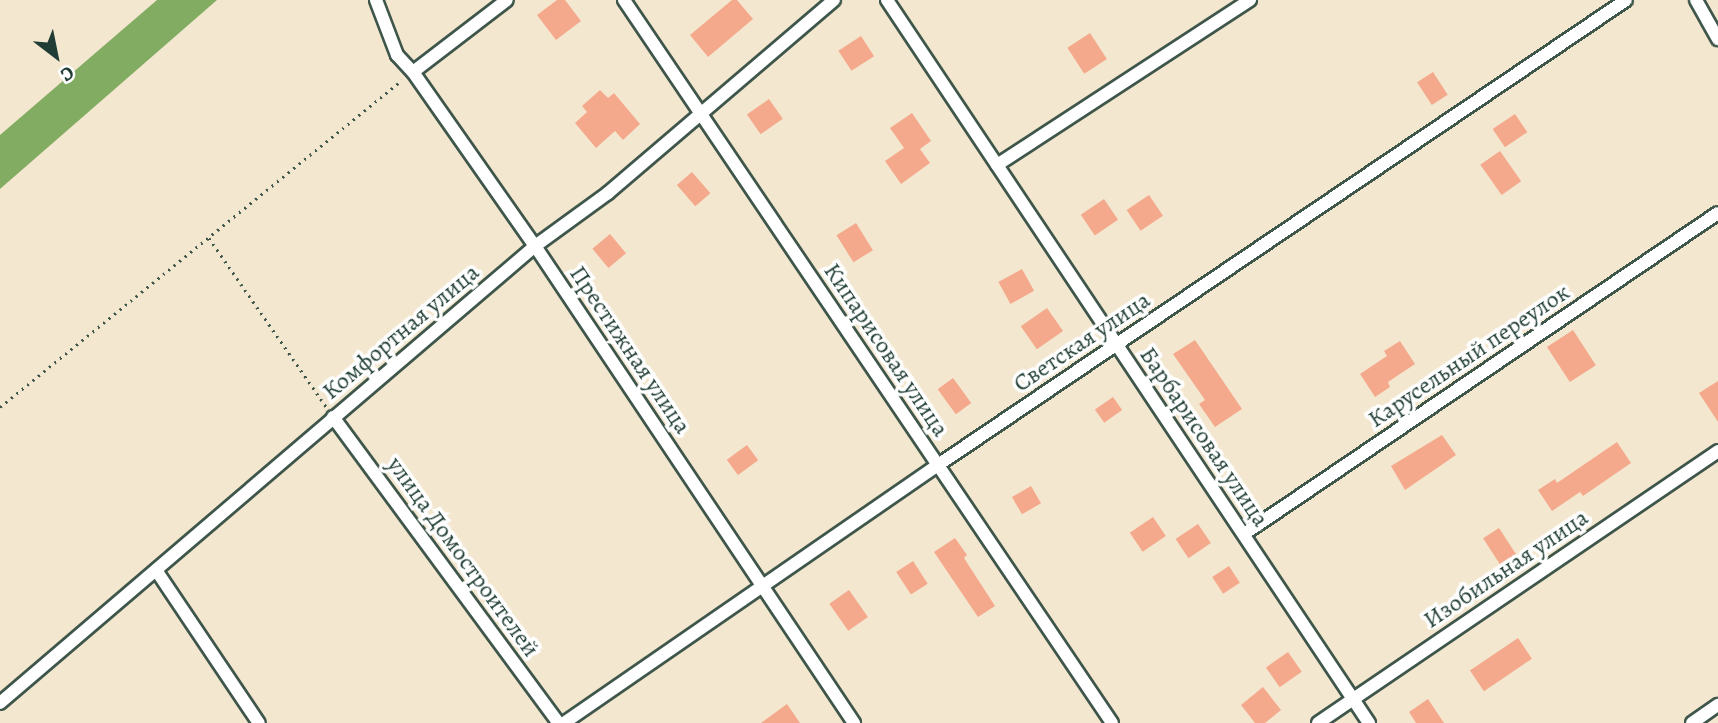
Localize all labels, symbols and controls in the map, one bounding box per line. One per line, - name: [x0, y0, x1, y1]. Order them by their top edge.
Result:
- north arrow: [21, 21, 91, 91]
- text: С: [55, 60, 79, 88]
- street label: Комфортная улица: [317, 258, 485, 406]
- street label: Кипарисовая улица: [817, 258, 955, 442]
- street label: Престижная улица: [563, 261, 697, 439]
- street label: Карусельный переулок: [1363, 278, 1575, 434]
- street label: Светская улица: [1008, 286, 1156, 398]
- street label: Барбарисовая улица: [1133, 342, 1275, 532]
- street label: улица Домостроителей: [381, 451, 545, 663]
- street label: Изобильная улица: [1418, 503, 1594, 635]

